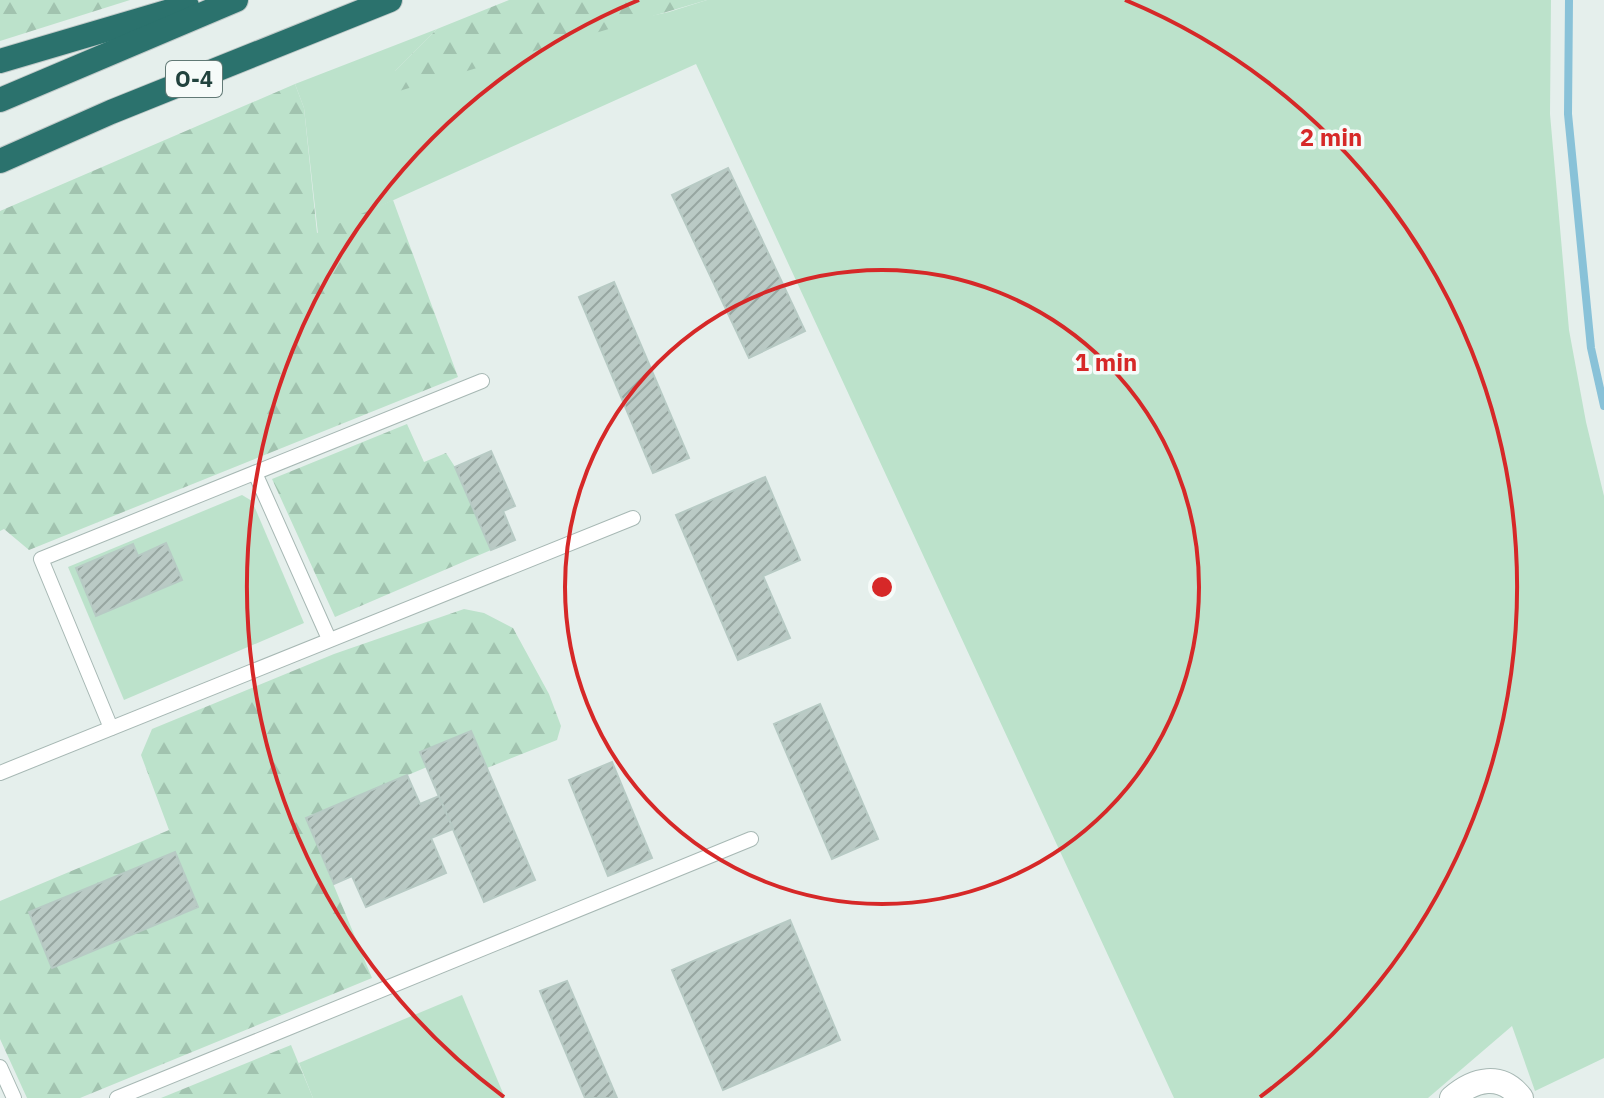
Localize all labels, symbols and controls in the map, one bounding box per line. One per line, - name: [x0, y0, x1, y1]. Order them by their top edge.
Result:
- road number: O-4: [166, 61, 222, 97]
- text: 2 min: [1300, 121, 1362, 153]
- text: 1 min: [1075, 346, 1137, 378]
- centre of rings: [868, 573, 896, 601]

